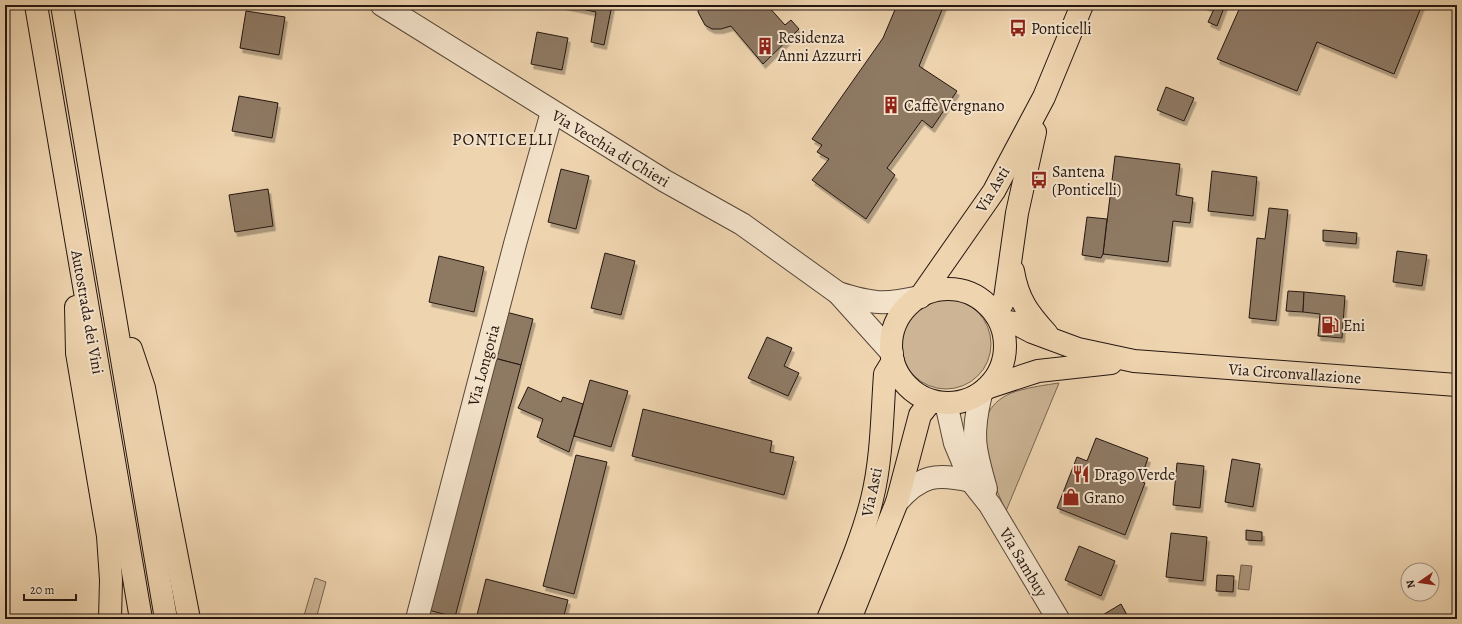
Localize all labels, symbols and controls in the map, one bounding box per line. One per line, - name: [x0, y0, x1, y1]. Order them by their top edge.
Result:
- bus stop icon: Ponticelli: [1008, 18, 1028, 38]
- place label: Ponticelli: [1031, 18, 1092, 40]
- place label: Residenza Anni Azzurri: [777, 27, 862, 67]
- building icon: Residenza Anni Azzurri: [755, 36, 775, 56]
- building icon: Caffè Vergnano: [881, 95, 901, 115]
- place label: Caffè Vergnano: [904, 95, 1004, 117]
- street label: Via Vecchia di Chieri: [546, 104, 674, 193]
- district label: PONTICELLI: [452, 128, 554, 151]
- place label: Santena (Ponticelli): [1052, 161, 1121, 201]
- street label: Via Asti: [970, 162, 1015, 217]
- bus stop icon: Santena (Ponticelli): [1029, 170, 1049, 190]
- street label: Autostrada dei Vini: [65, 247, 109, 376]
- fuel station icon: Eni: [1320, 315, 1340, 335]
- place label: Eni: [1343, 315, 1365, 337]
- street label: Via Longoria: [462, 322, 505, 409]
- street label: Via Circonvallazione: [1227, 358, 1362, 390]
- restaurant icon: Drago Verde: [1071, 464, 1091, 484]
- place label: Drago Verde: [1094, 464, 1175, 486]
- street label: Via Asti: [856, 466, 888, 520]
- shop icon: Grano: [1061, 487, 1081, 507]
- place label: Grano: [1084, 487, 1125, 509]
- street label: Via Sambuy: [993, 523, 1053, 602]
- north arrow: [1400, 562, 1440, 602]
- scale bar: [24, 576, 76, 602]
- text: N: [1403, 579, 1419, 590]
- text: 20 m: [30, 582, 54, 598]

